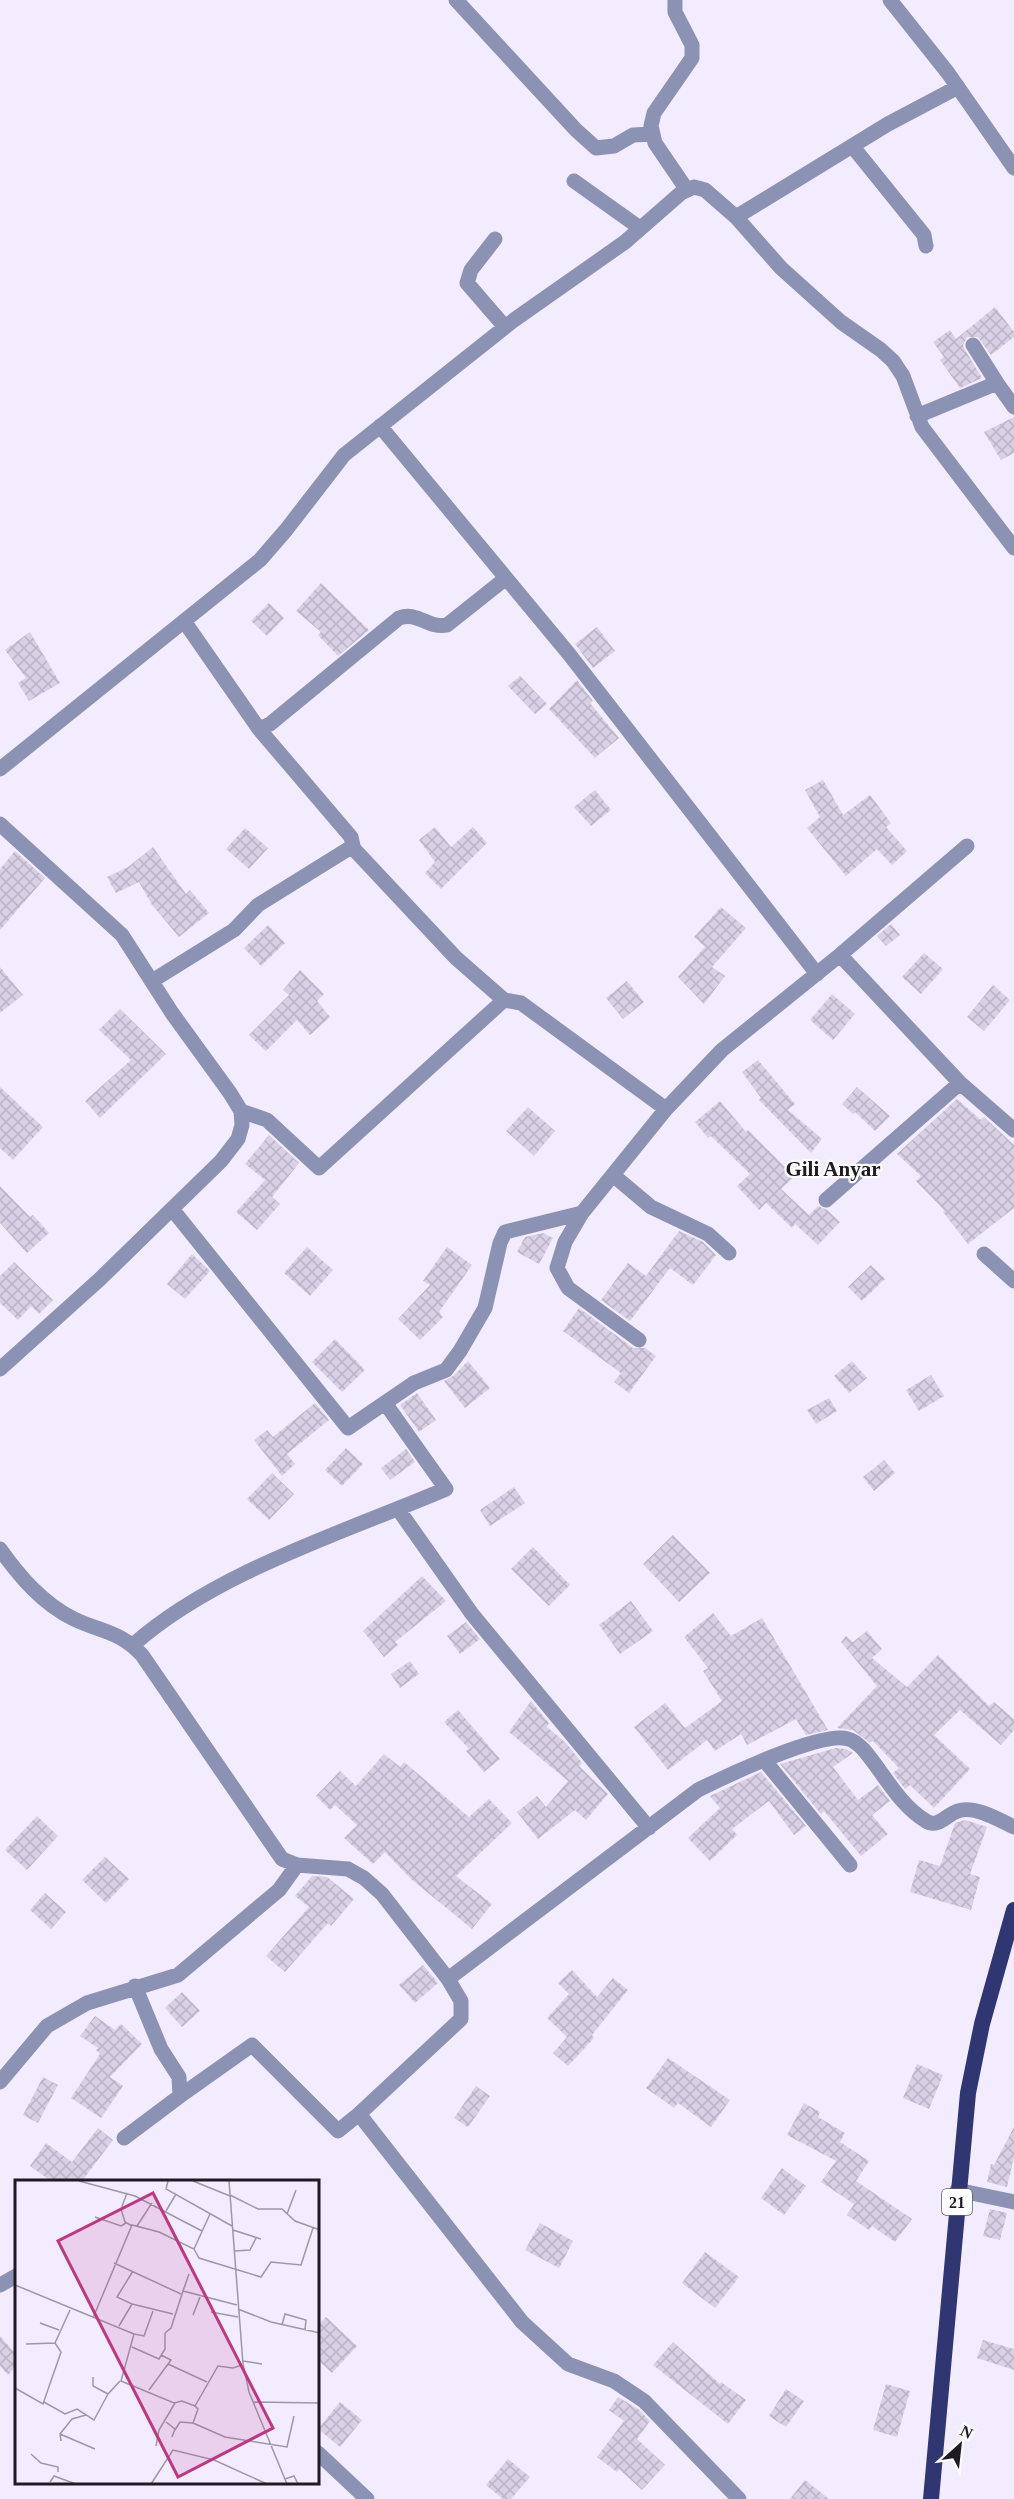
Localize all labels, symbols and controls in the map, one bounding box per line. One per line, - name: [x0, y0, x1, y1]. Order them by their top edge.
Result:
- district label: Gili Anyar: [785, 1157, 881, 1181]
- inset map: [15, 2180, 320, 2484]
- road number: 21: [942, 2189, 972, 2215]
- north arrow: [930, 2415, 990, 2475]
- text: N: [958, 2422, 976, 2442]

